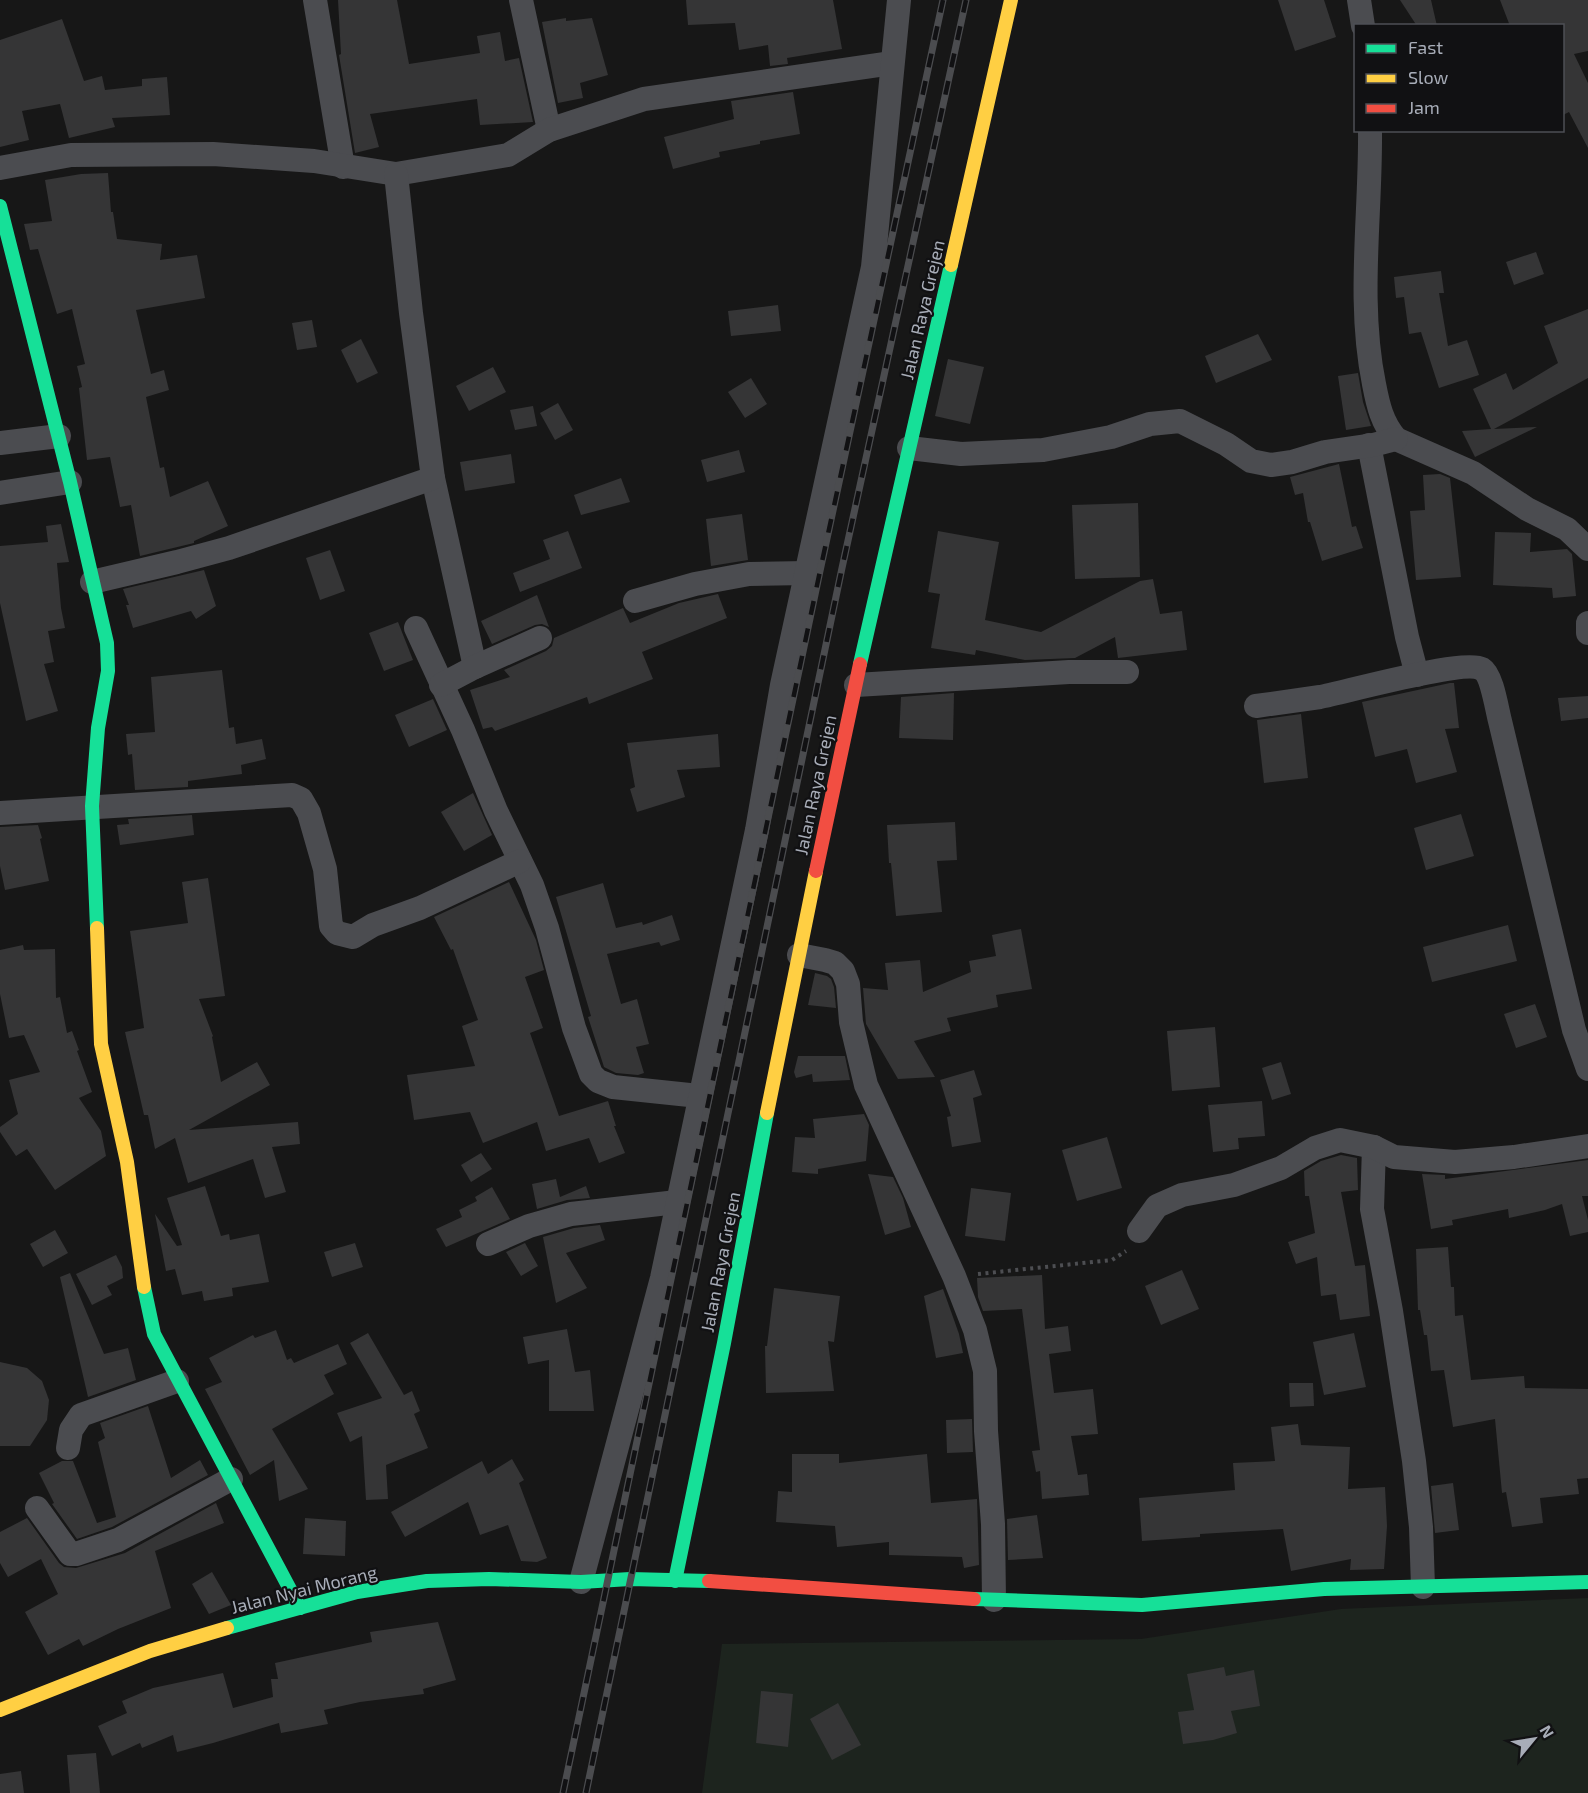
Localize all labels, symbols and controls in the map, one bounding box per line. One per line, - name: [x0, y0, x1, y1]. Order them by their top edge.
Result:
- legend: [1354, 24, 1564, 132]
- text: Fast: [1408, 36, 1443, 58]
- text: Slow: [1408, 66, 1449, 88]
- text: Jam: [1408, 96, 1440, 118]
- street label: Jalan Raya Grejen: [895, 238, 949, 382]
- street label: Jalan Raya Grejen: [789, 713, 841, 857]
- street label: Jalan Raya Grejen: [696, 1190, 744, 1334]
- street label: Jalan Nyai Morang: [228, 1560, 379, 1618]
- north arrow: [1504, 1709, 1564, 1769]
- text: N: [1536, 1721, 1559, 1741]

